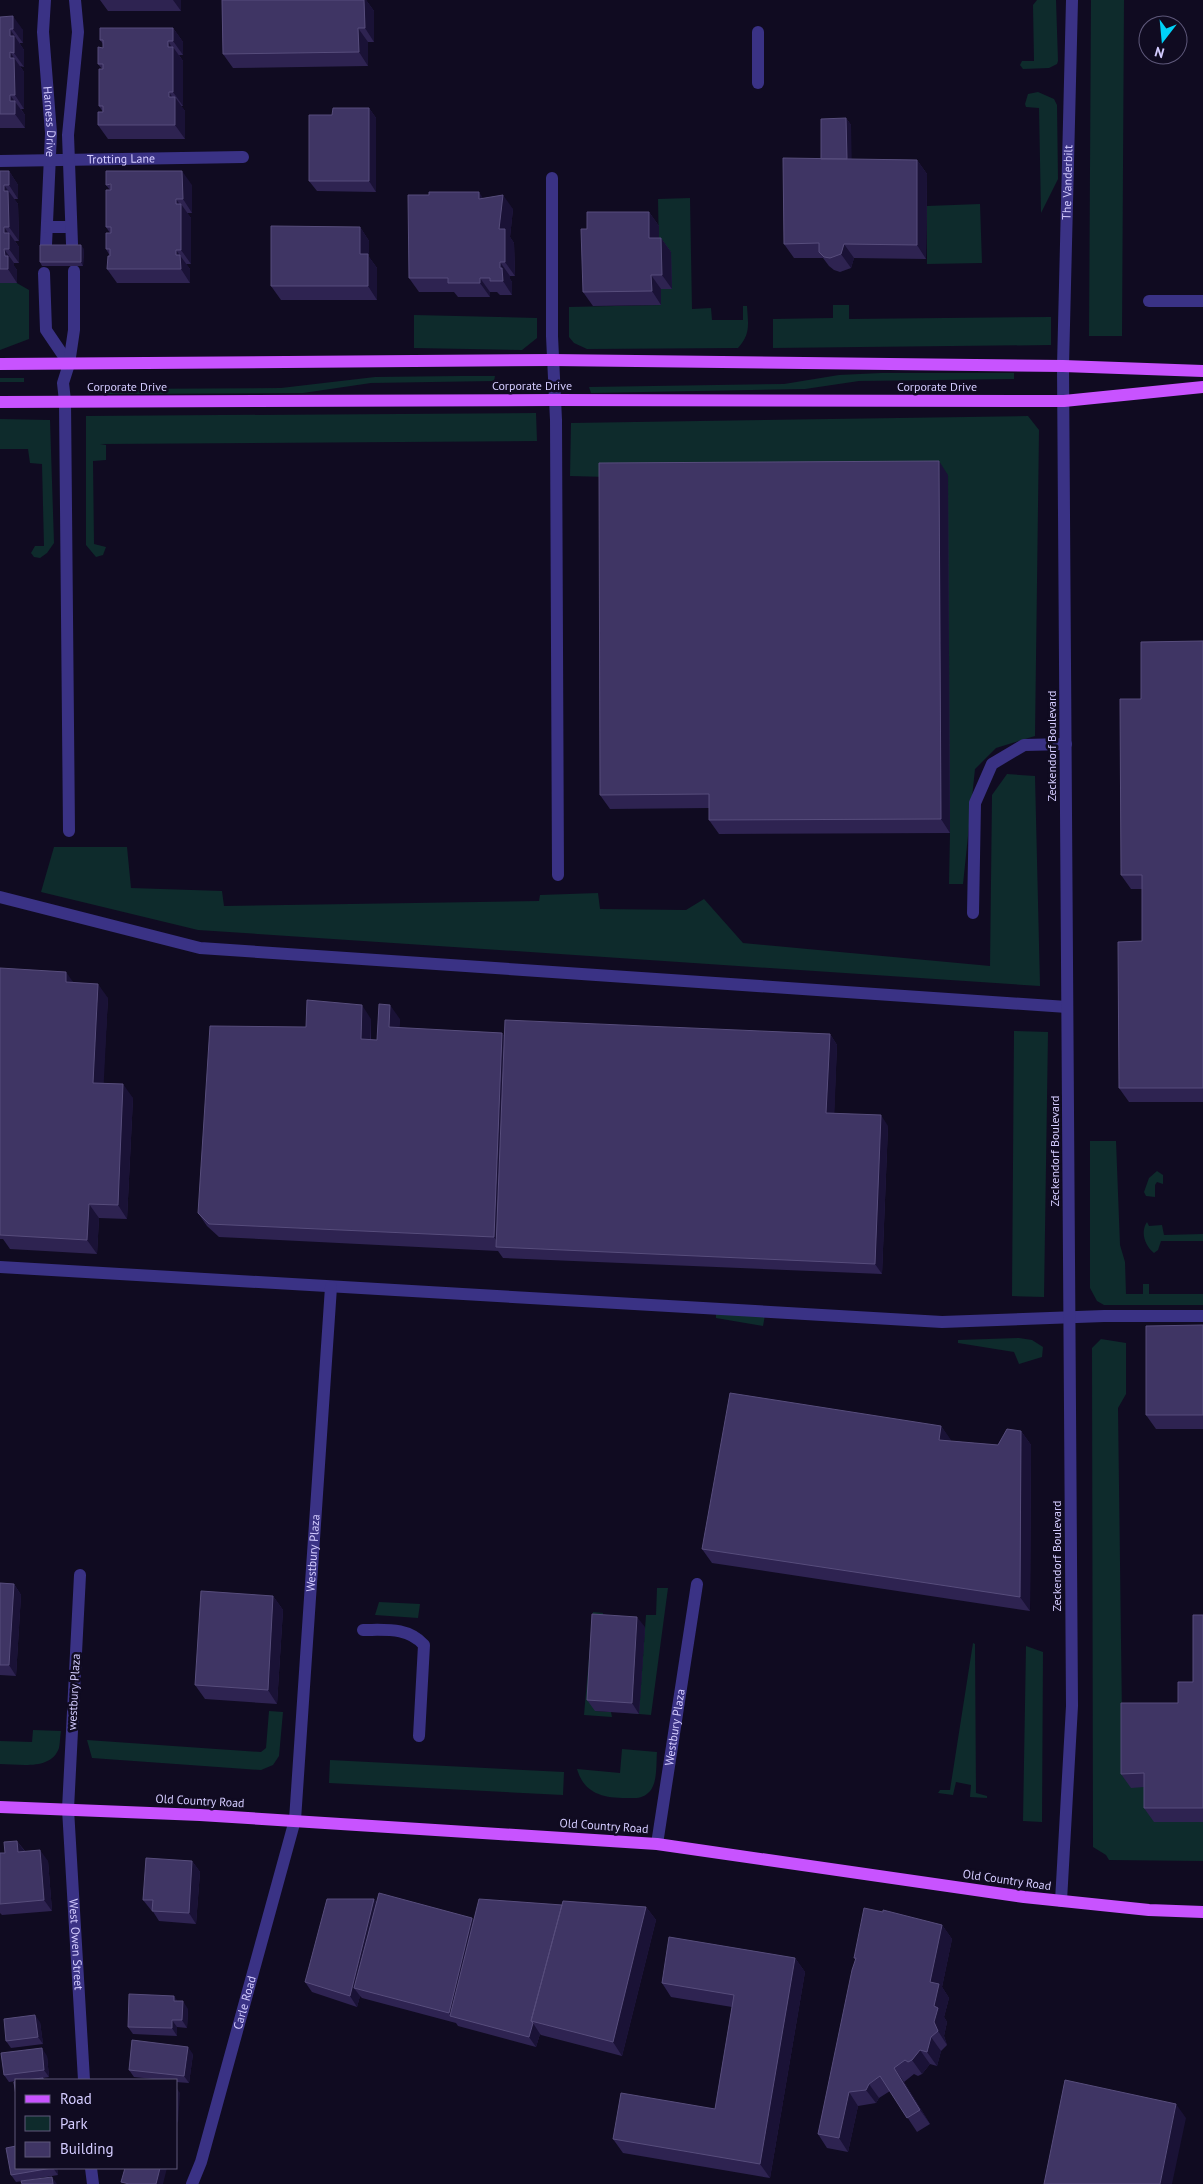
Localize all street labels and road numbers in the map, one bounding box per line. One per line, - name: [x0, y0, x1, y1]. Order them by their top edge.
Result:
- street label: Harness Drive: [40, 86, 59, 158]
- street label: The Vanderbilt: [1059, 145, 1075, 220]
- street label: Trotting Lane: [87, 150, 155, 167]
- street label: Corporate Drive: [492, 378, 572, 393]
- street label: Corporate Drive: [87, 379, 167, 394]
- street label: Corporate Drive: [897, 379, 977, 394]
- street label: Zeckendorf Boulevard: [1044, 690, 1059, 802]
- street label: Zeckendorf Boulevard: [1047, 1095, 1062, 1207]
- street label: Zeckendorf Boulevard: [1049, 1500, 1064, 1612]
- street label: Westbury Plaza: [302, 1514, 323, 1592]
- street label: westbury Plaza: [64, 1653, 83, 1731]
- street label: Westbury Plaza: [661, 1688, 688, 1767]
- street label: Old Country Road: [155, 1791, 245, 1810]
- street label: Old Country Road: [559, 1815, 649, 1836]
- street label: Old Country Road: [962, 1866, 1052, 1893]
- street label: West Owen Street: [66, 1898, 87, 1991]
- street label: Carle Road: [230, 1974, 259, 2031]

